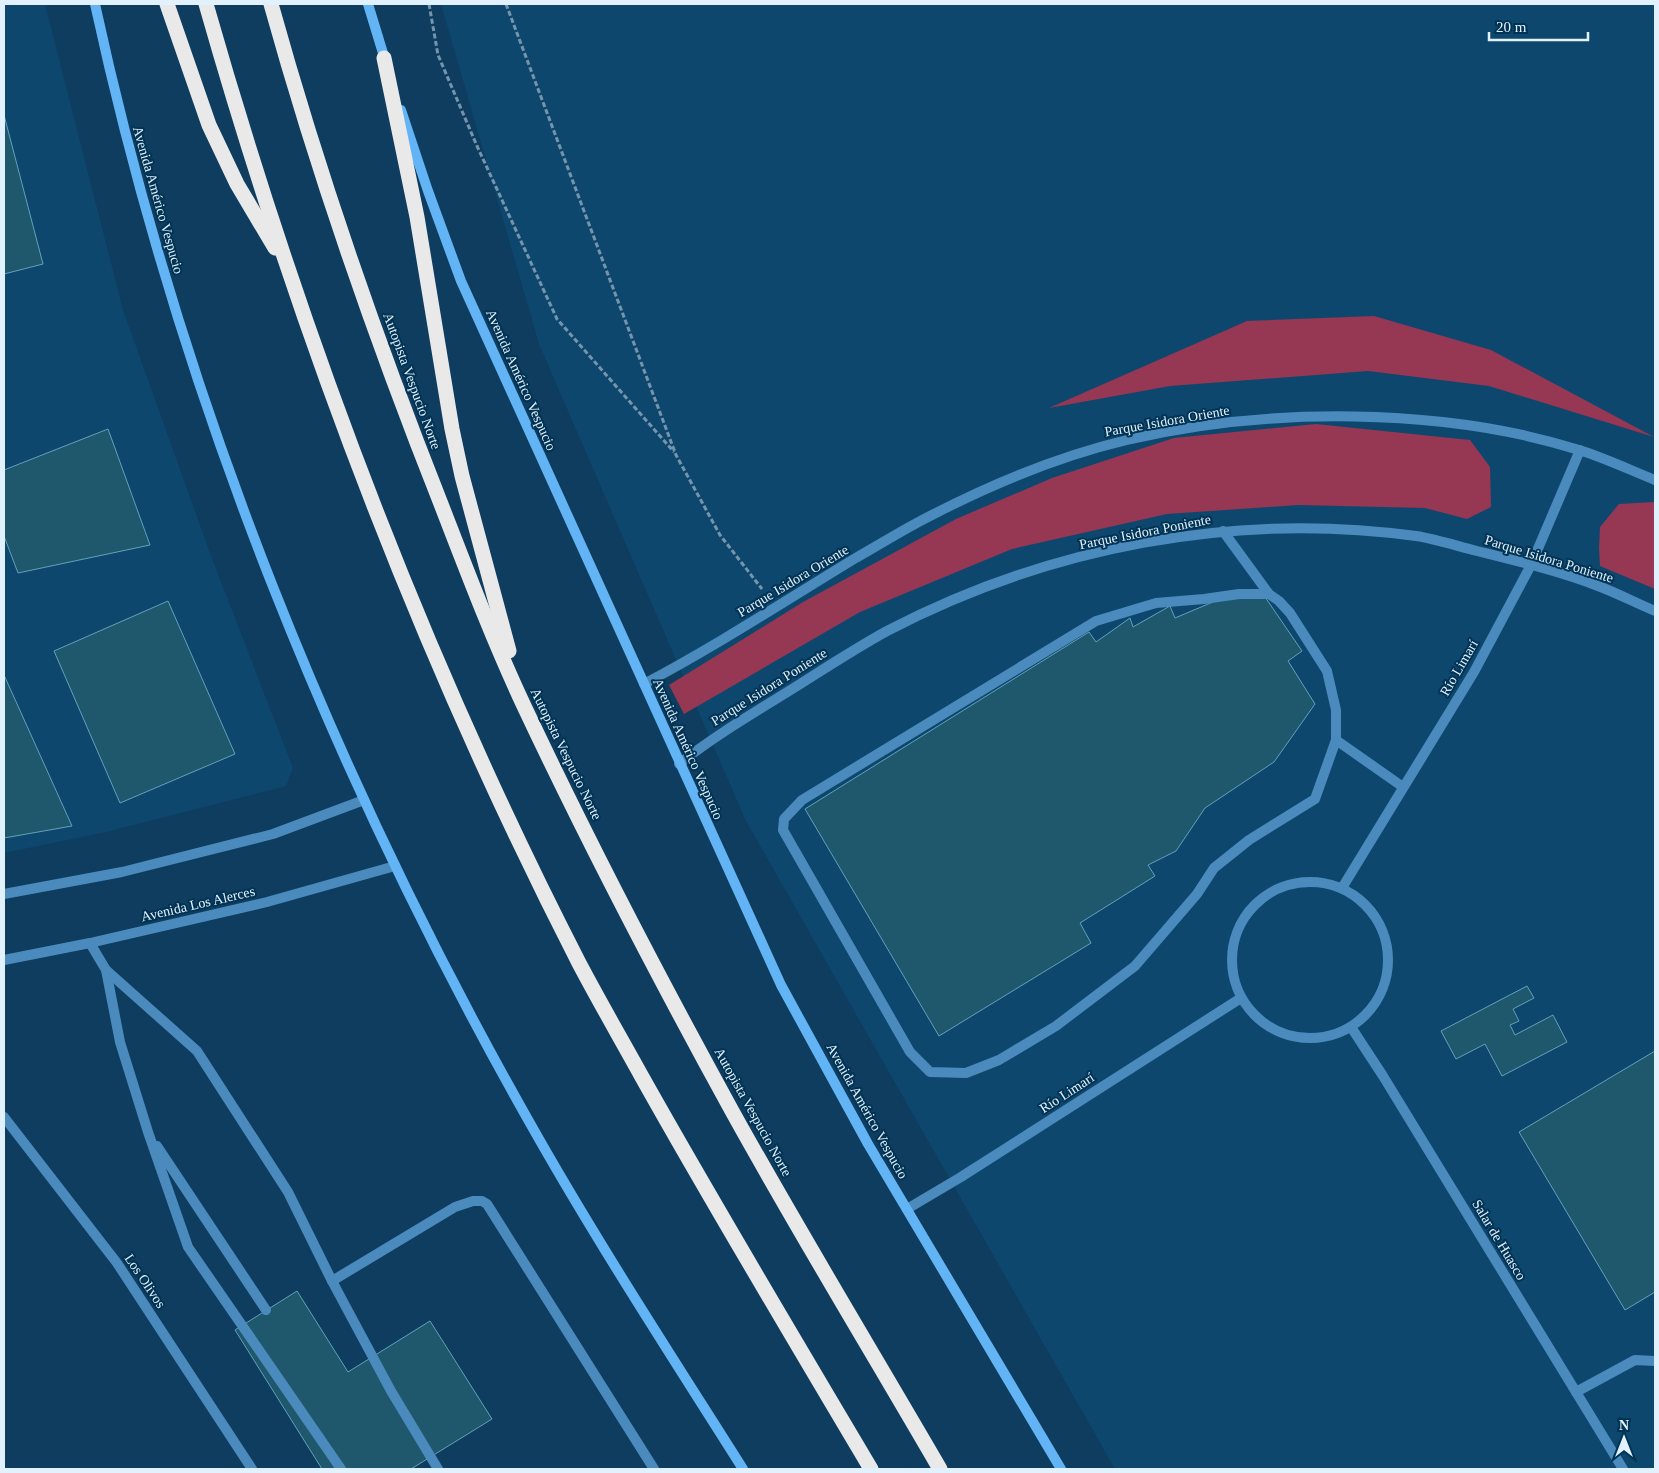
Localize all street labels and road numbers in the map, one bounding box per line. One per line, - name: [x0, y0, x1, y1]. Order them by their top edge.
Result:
- street label: Avenida Américo Vespucio: [130, 125, 186, 275]
- street label: Avenida Américo Vespucio: [483, 307, 559, 453]
- street label: Autopista Vespucio Norte: [380, 311, 444, 451]
- street label: Parque Isidora Oriente: [1103, 403, 1231, 439]
- street label: Parque Isidora Poniente: [1078, 512, 1212, 552]
- street label: Parque Isidora Poniente: [1483, 532, 1615, 586]
- street label: Parque Isidora Oriente: [735, 542, 851, 620]
- street label: Río Limarí: [1437, 637, 1481, 699]
- street label: Parque Isidora Poniente: [708, 645, 830, 729]
- street label: Avenida Américo Vespucio: [650, 676, 726, 822]
- street label: Autopista Vespucio Norte: [528, 686, 604, 822]
- street label: Avenida Los Alerces: [140, 884, 256, 924]
- street label: Avenida Américo Vespucio: [823, 1041, 911, 1181]
- street label: Autopista Vespucio Norte: [711, 1045, 795, 1179]
- street label: Río Limarí: [1037, 1070, 1097, 1116]
- street label: Salar de Huasco: [1469, 1197, 1529, 1283]
- street label: Los Olivos: [121, 1251, 169, 1311]

